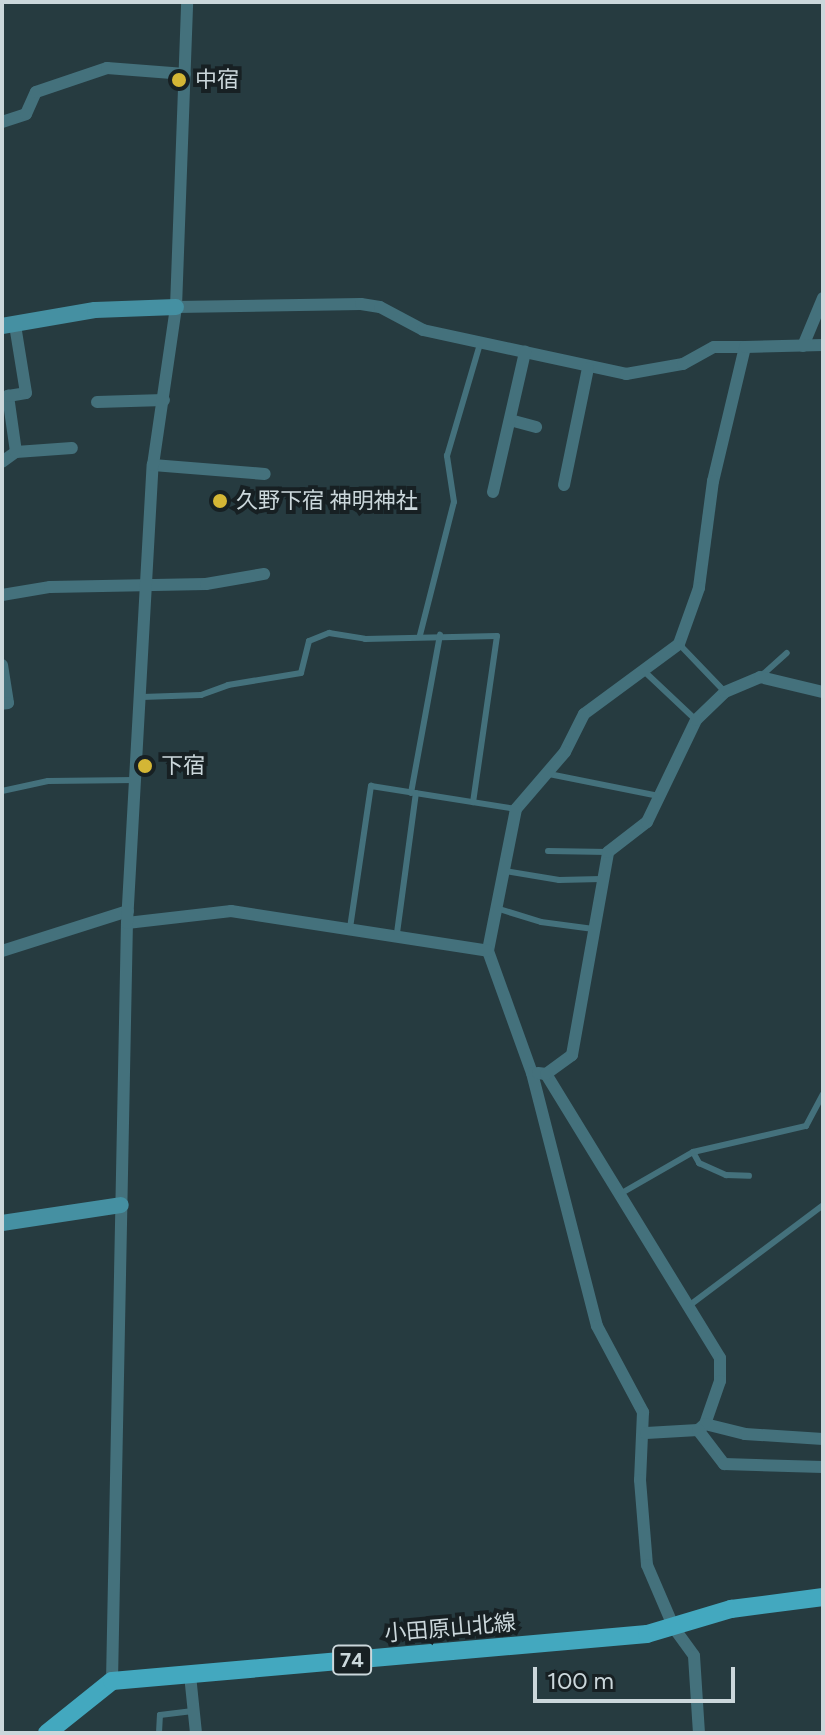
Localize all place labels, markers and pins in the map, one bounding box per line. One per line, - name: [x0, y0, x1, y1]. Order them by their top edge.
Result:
- place label: 中宿: [195, 67, 239, 93]
- marker: 中宿: [170, 71, 188, 89]
- place label: 久野下宿 神明神社: [236, 488, 417, 514]
- marker: 久野下宿 神明神社: [211, 492, 229, 510]
- place label: 下宿: [161, 753, 205, 779]
- marker: 下宿: [136, 757, 154, 775]

